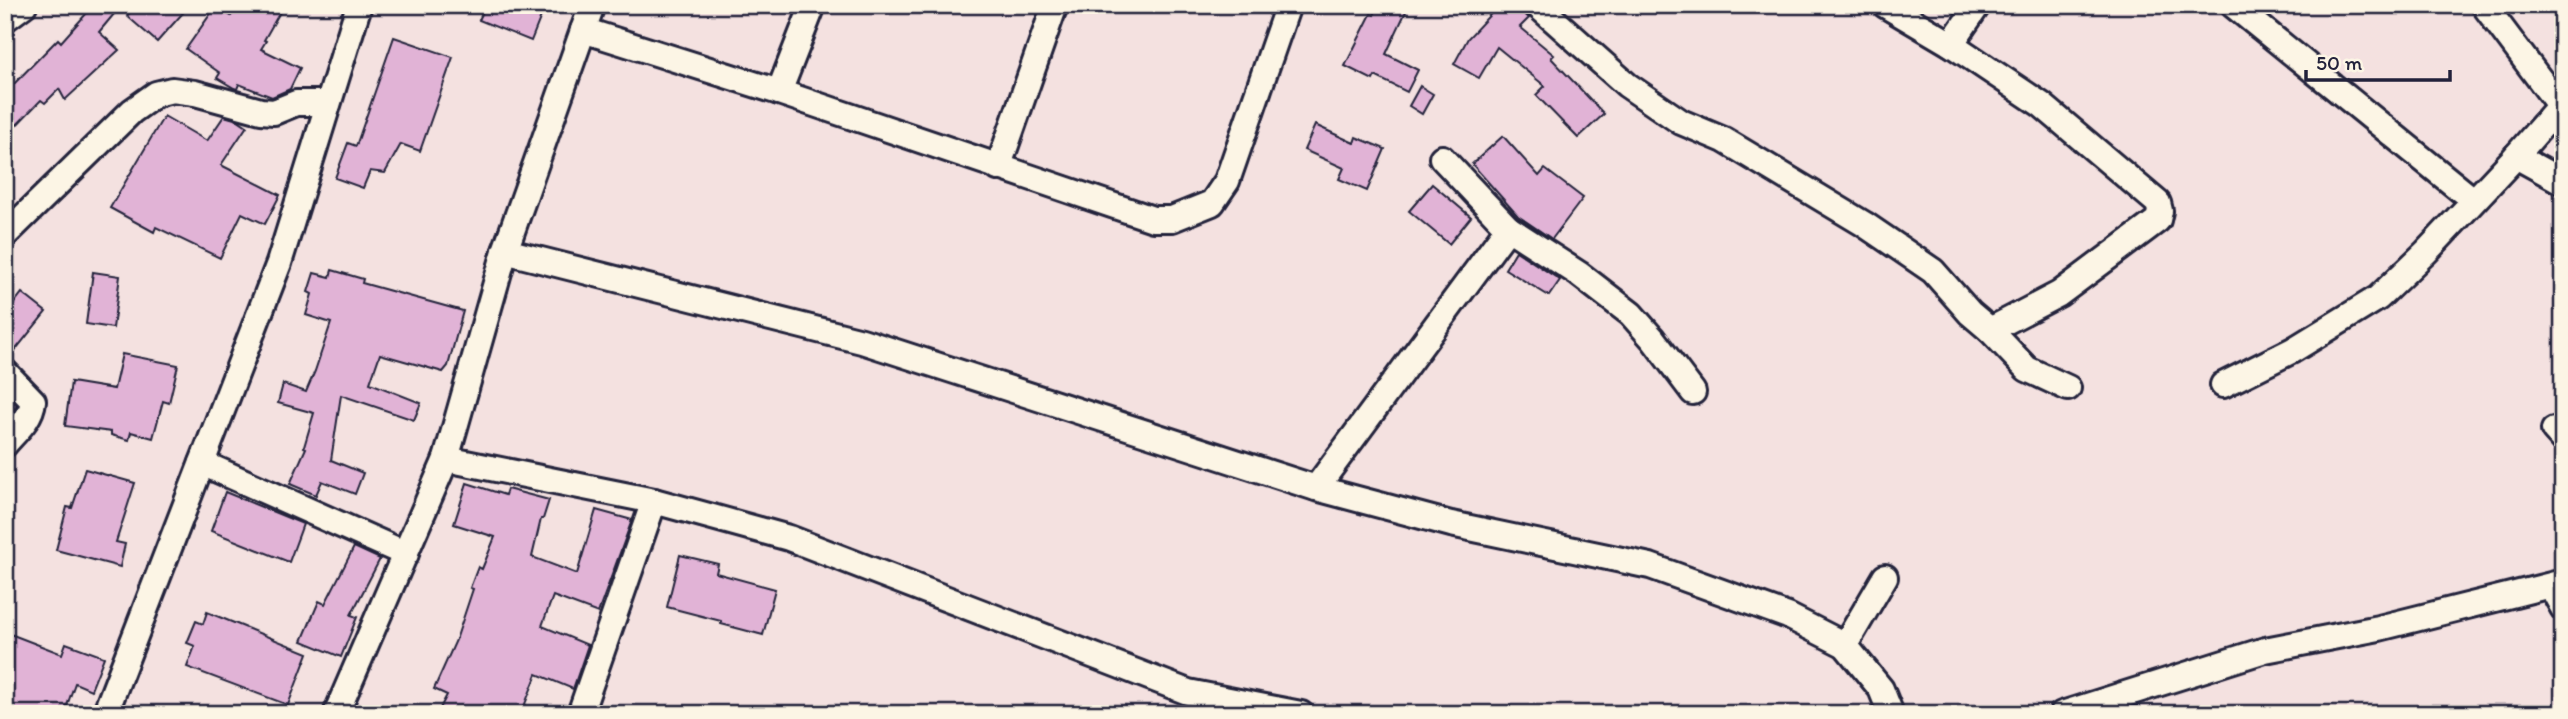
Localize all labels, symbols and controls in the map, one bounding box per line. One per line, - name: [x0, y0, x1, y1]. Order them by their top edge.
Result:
- scale bar: [2306, 38, 2449, 82]
- text: 50 m: [2316, 50, 2363, 75]

